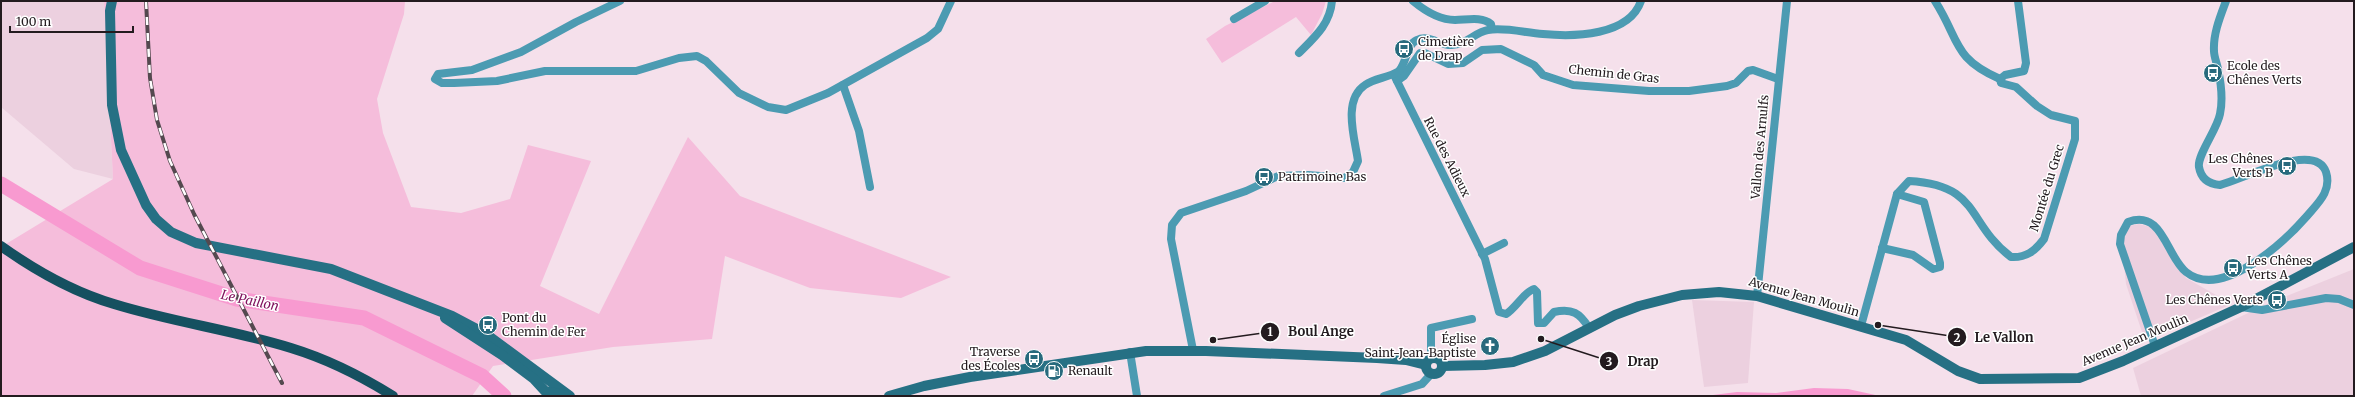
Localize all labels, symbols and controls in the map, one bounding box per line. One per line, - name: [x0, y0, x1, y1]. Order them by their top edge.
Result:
- scale bar: [10, 8, 133, 34]
- text: 100 m: [16, 14, 51, 29]
- place label: Cimetière de Drap: [1418, 34, 1474, 63]
- bus stop icon: Cimetière de Drap: [1393, 38, 1415, 60]
- place label: Ecole des Chênes Verts: [2227, 58, 2302, 87]
- street label: Chemin de Gras: [1568, 61, 1660, 86]
- bus stop icon: Ecole des Chênes Verts: [2202, 62, 2224, 84]
- street label: Vallon des Arnulfs: [1747, 94, 1772, 201]
- street label: Rue des Adieux: [1421, 114, 1474, 200]
- street label: Montée du Grec: [2026, 142, 2067, 233]
- place label: Les Chênes Verts B: [2208, 151, 2273, 180]
- bus stop icon: Les Chênes Verts B: [2276, 155, 2298, 177]
- bus stop icon: Patrimoine Bas: [1253, 166, 1275, 188]
- place label: Patrimoine Bas: [1278, 169, 1367, 184]
- place label: Les Chênes Verts A: [2246, 253, 2312, 282]
- bus stop icon: Les Chênes Verts A: [2222, 257, 2244, 279]
- street label: Avenue Jean Moulin: [1746, 273, 1861, 319]
- water label: Le Paillon: [219, 286, 280, 315]
- bus stop icon: Les Chênes Verts: [2266, 289, 2288, 311]
- place label: Les Chênes Verts: [2166, 292, 2263, 307]
- place label: Pont du Chemin de Fer: [502, 310, 586, 339]
- street label: Avenue Jean Moulin: [2078, 310, 2190, 369]
- bus stop icon: Pont du Chemin de Fer: [477, 314, 499, 336]
- callout: Boul Ange: [1260, 319, 1362, 344]
- text: Boul Ange: [1288, 323, 1354, 340]
- text: 1: [1267, 324, 1273, 339]
- callout: Le Vallon: [1947, 325, 2042, 350]
- text: Le Vallon: [1974, 329, 2034, 346]
- text: 2: [1953, 330, 1961, 345]
- place label: Église Saint-Jean-Baptiste: [1364, 331, 1476, 360]
- church icon: Église Saint-Jean-Baptiste: [1479, 335, 1501, 357]
- place label: Traverse des Écoles: [961, 344, 1020, 373]
- bus stop icon: Traverse des Écoles: [1023, 348, 1045, 370]
- callout: Drap: [1599, 349, 1666, 374]
- text: Drap: [1627, 353, 1659, 370]
- text: 3: [1606, 354, 1613, 369]
- fuel station icon: Renault: [1043, 360, 1065, 382]
- place label: Renault: [1068, 363, 1113, 378]

